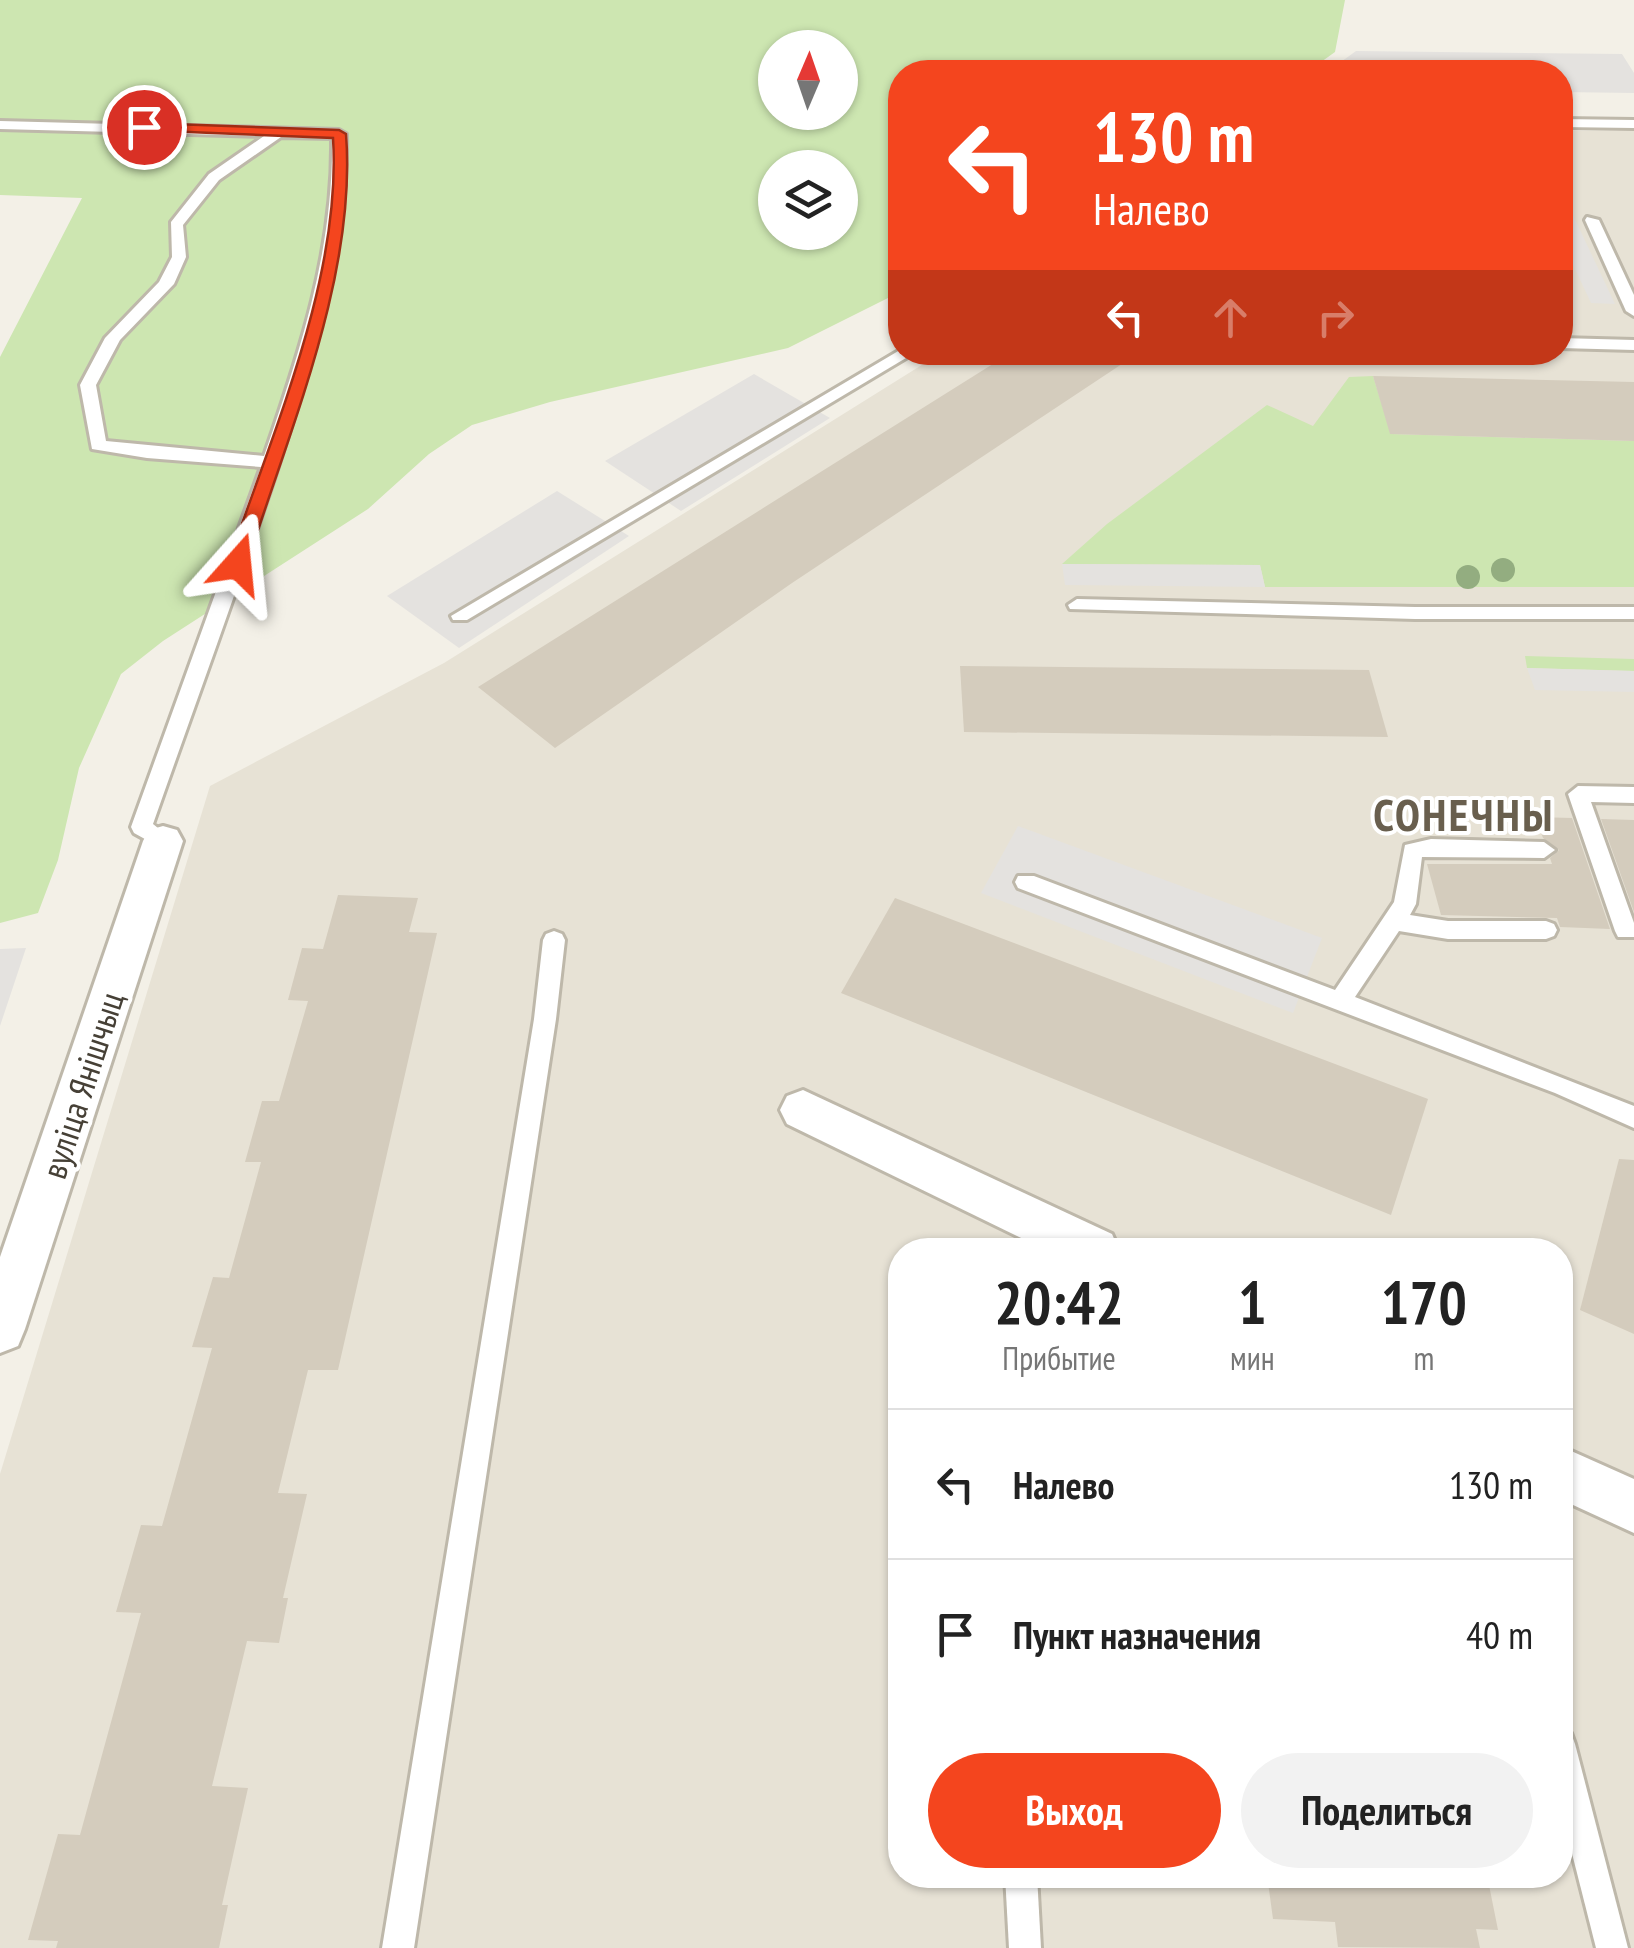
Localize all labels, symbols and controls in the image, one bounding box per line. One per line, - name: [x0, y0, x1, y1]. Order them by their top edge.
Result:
- north arrow: [758, 30, 858, 130]
- map controls: [758, 30, 858, 250]
- pin: [102, 85, 187, 170]
- text: 130 m: [1093, 91, 1254, 181]
- icon: arrive: [117, 100, 172, 155]
- icon: left: [928, 100, 1058, 230]
- button: layers: [758, 150, 858, 250]
- text: Налево: [1093, 179, 1210, 237]
- icon: left: [1098, 290, 1153, 345]
- icon: ahead: [1203, 290, 1258, 345]
- icon: right: [1308, 290, 1363, 345]
- position arrow: [186, 512, 290, 616]
- district label: СОНЕЧНЫ: [1373, 785, 1555, 843]
- street label: вуліца Янішчыц: [30, 986, 134, 1184]
- text: 20:42: [994, 1263, 1124, 1341]
- text: 1: [1238, 1263, 1267, 1341]
- text: 170: [1381, 1263, 1467, 1341]
- text: Прибытие: [1002, 1337, 1116, 1379]
- text: мин: [1230, 1337, 1275, 1379]
- text: m: [1413, 1337, 1434, 1379]
- icon: left: [928, 1457, 983, 1512]
- text: Налево: [1013, 1460, 1114, 1509]
- text: 130 m: [1449, 1460, 1533, 1509]
- icon: arrive: [928, 1607, 983, 1662]
- text: Пункт назначения: [1013, 1610, 1261, 1659]
- text: 40 m: [1466, 1610, 1533, 1659]
- button: Выход: [928, 1753, 1221, 1868]
- button: Поделиться: [1241, 1753, 1533, 1868]

